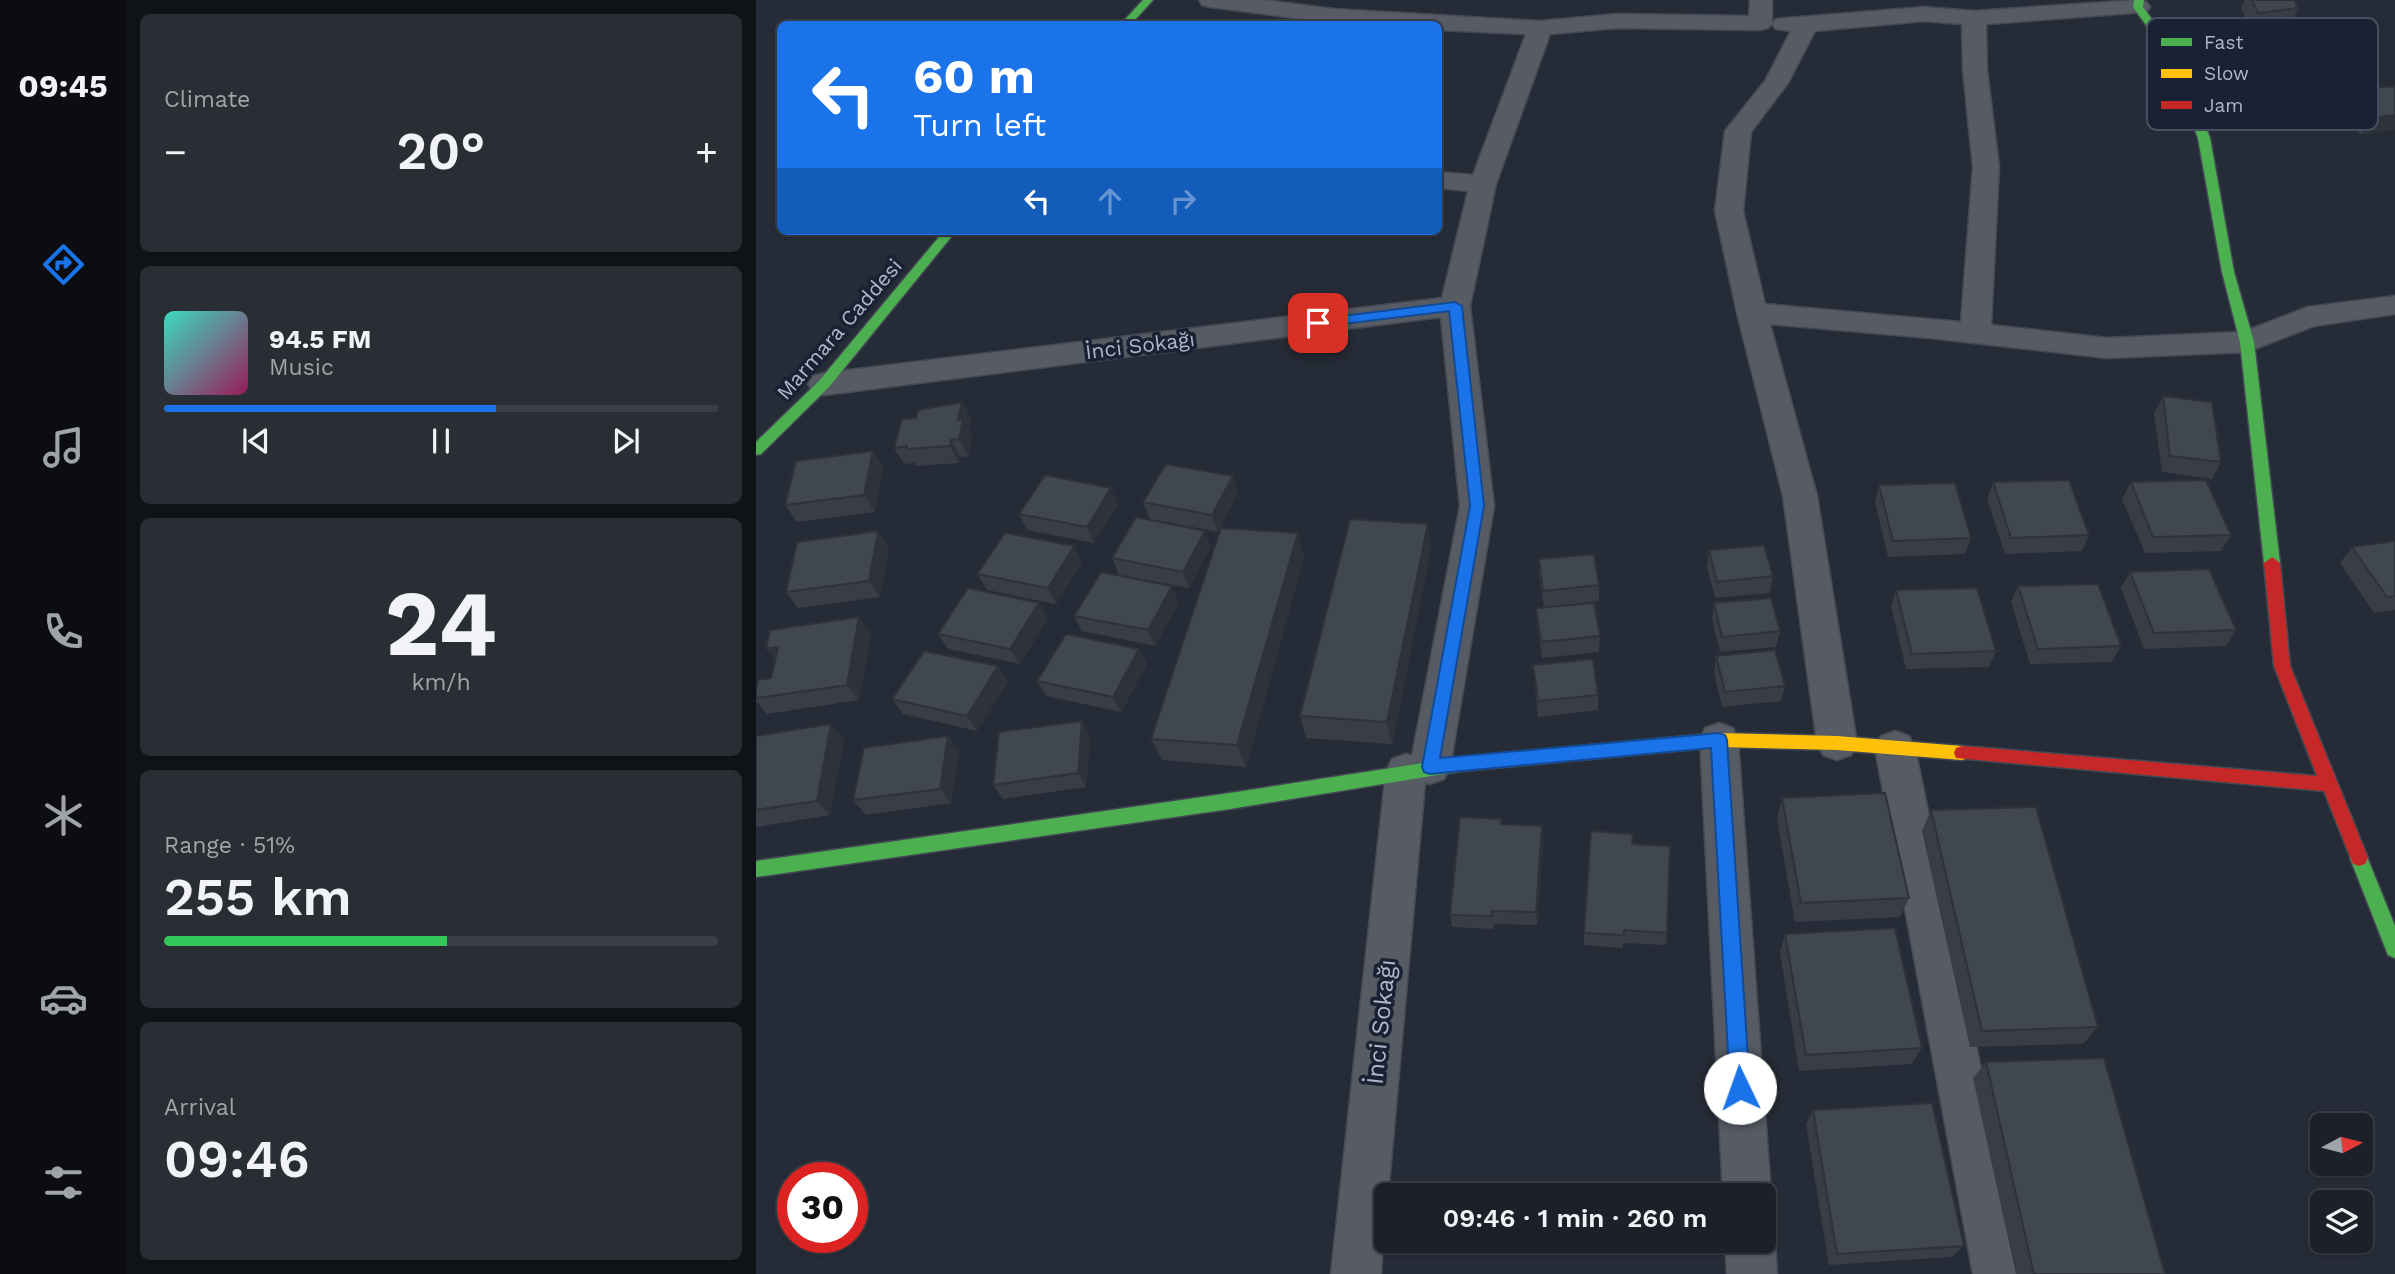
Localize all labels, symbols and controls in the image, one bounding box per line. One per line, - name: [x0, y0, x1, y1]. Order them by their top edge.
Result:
- legend: [2147, 18, 2378, 130]
- text: Fast: [2204, 31, 2243, 54]
- text: 60 m: [913, 47, 1035, 105]
- icon: left: [798, 49, 889, 140]
- text: Slow: [2204, 62, 2249, 85]
- text: 09:45: [18, 67, 108, 105]
- text: Climate: [164, 86, 250, 113]
- text: Jam: [2204, 94, 2243, 117]
- text: Turn left: [913, 106, 1046, 144]
- text: 20°: [397, 121, 485, 182]
- text: −: [164, 130, 187, 174]
- text: +: [695, 130, 718, 174]
- icon: left: [1018, 182, 1056, 220]
- icon: ahead: [1091, 182, 1129, 220]
- icon: right: [1164, 182, 1202, 220]
- icon: directions: [39, 240, 88, 289]
- street label: Marmara Caddesi: [771, 253, 907, 405]
- pin: [1288, 293, 1348, 353]
- icon: arrive: [1299, 304, 1337, 342]
- text: 94.5 FM: [269, 324, 371, 354]
- street label: İnci Sokağı: [1084, 326, 1196, 364]
- text: Music: [269, 354, 334, 381]
- icon: previous: [237, 422, 275, 460]
- icon: pause: [422, 422, 460, 460]
- icon: next: [607, 422, 645, 460]
- icon: music: [39, 423, 88, 472]
- text: 24: [385, 570, 497, 677]
- icon: phone: [39, 607, 88, 656]
- text: km/h: [411, 669, 471, 696]
- icon: climate: [39, 791, 88, 840]
- text: Range · 51%: [164, 832, 295, 859]
- text: 255 km: [164, 867, 352, 928]
- street label: İnci Sokağı: [1361, 958, 1401, 1086]
- icon: car: [39, 974, 88, 1023]
- position arrow: [1703, 1051, 1777, 1125]
- text: Arrival: [164, 1094, 236, 1121]
- north arrow: [2310, 1113, 2373, 1176]
- map controls: [2310, 1113, 2373, 1253]
- text: 09:46: [164, 1129, 310, 1190]
- icon: filters: [39, 1158, 88, 1207]
- speed limit sign: 30: [777, 1162, 868, 1253]
- button: layers: [2310, 1190, 2373, 1253]
- text: 09:46 · 1 min · 260 m: [1443, 1203, 1707, 1233]

